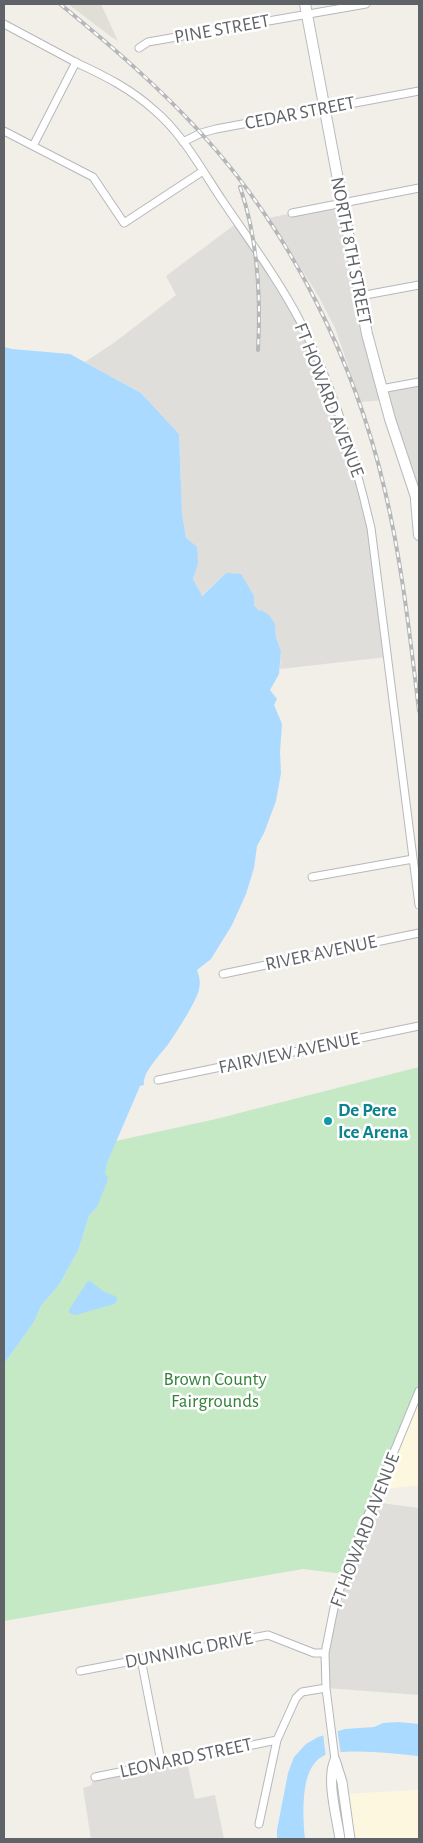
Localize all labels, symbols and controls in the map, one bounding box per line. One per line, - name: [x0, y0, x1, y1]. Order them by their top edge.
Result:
- street label: PINE STREET: [173, 9, 271, 49]
- street label: CEDAR STREET: [243, 91, 357, 135]
- street label: NORTH 8TH STREET: [325, 175, 377, 327]
- street label: FT HOWARD AVENUE: [289, 320, 369, 480]
- street label: RIVER AVENUE: [263, 930, 379, 976]
- street label: FAIRVIEW AVENUE: [216, 1027, 362, 1079]
- place label: De Pere Ice Arena: [338, 1099, 408, 1143]
- marker: De Pere Ice Arena: [322, 1115, 334, 1127]
- park label: Brown County Fairgrounds: [163, 1368, 267, 1412]
- street label: FT HOWARD AVENUE: [325, 1450, 405, 1610]
- street label: DUNNING DRIVE: [123, 1626, 255, 1674]
- street label: LEONARD STREET: [118, 1733, 254, 1783]

